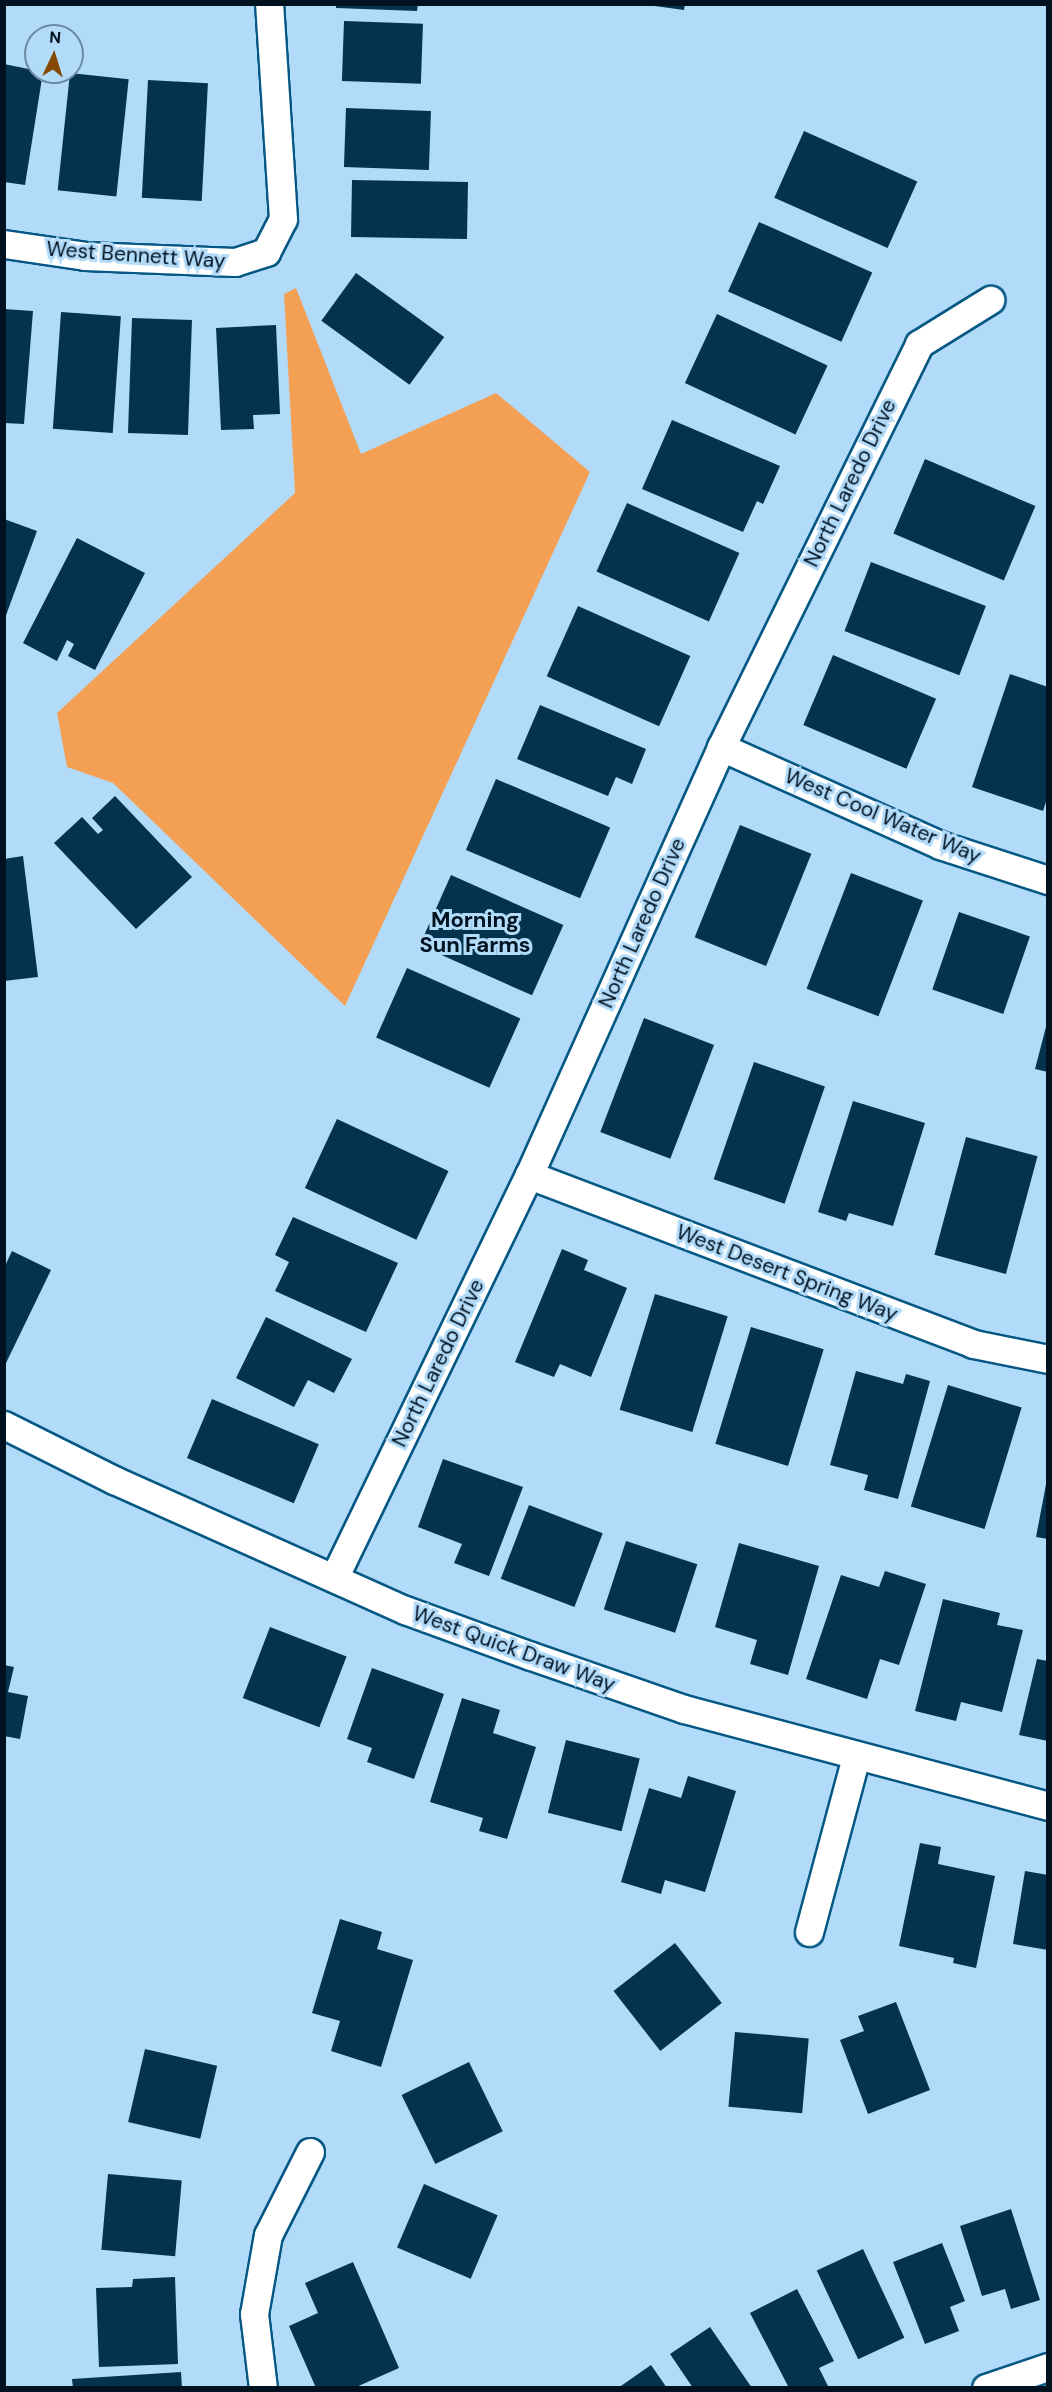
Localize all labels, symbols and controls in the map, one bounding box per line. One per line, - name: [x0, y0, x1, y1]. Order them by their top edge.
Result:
- north arrow: [24, 24, 84, 84]
- text: N: [49, 27, 62, 48]
- street label: West Bennett Way: [46, 236, 226, 274]
- street label: North Laredo Drive: [798, 395, 902, 571]
- street label: West Cool Water Way: [781, 763, 985, 869]
- street label: North Laredo Drive: [593, 834, 691, 1012]
- district label: Morning Sun Farms: [419, 906, 531, 957]
- street label: West Desert Spring Way: [673, 1219, 901, 1327]
- street label: North Laredo Drive: [386, 1275, 490, 1451]
- street label: West Quick Draw Way: [409, 1601, 619, 1697]

